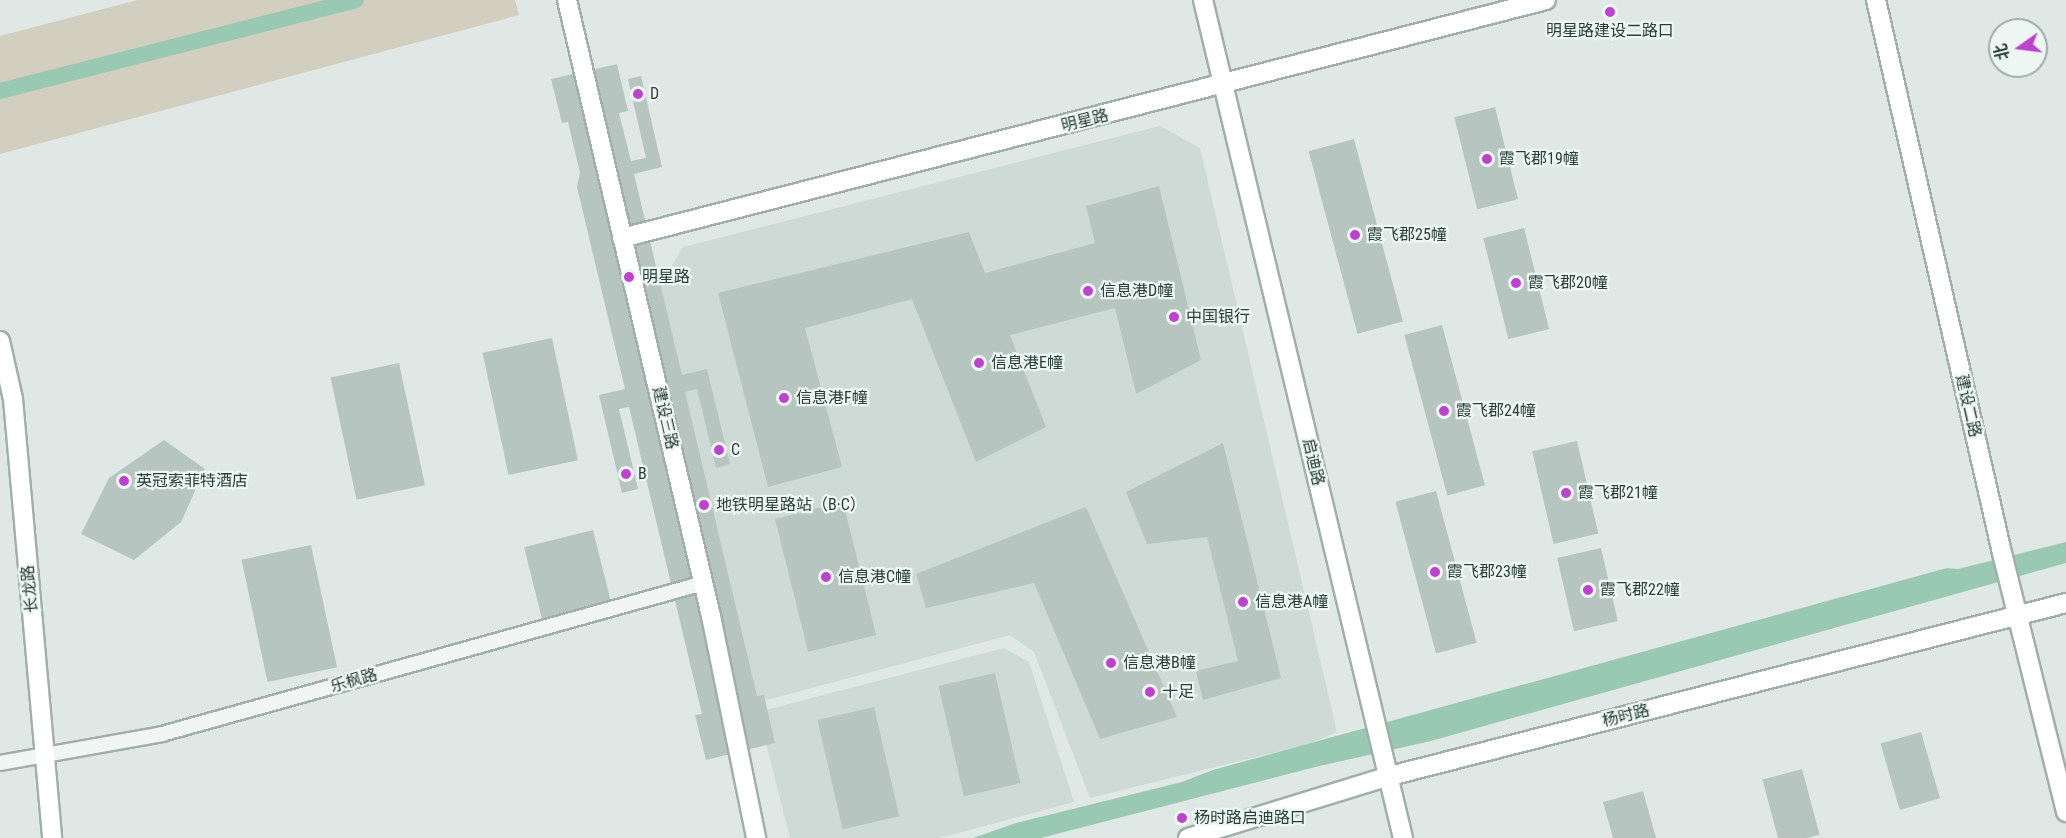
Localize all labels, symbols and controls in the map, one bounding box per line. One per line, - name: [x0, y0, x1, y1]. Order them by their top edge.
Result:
- marker: 明星路建设二路口: [1603, 5, 1617, 19]
- north arrow: [1988, 18, 2048, 78]
- place label: 明星路建设二路口: [1546, 21, 1674, 41]
- text: 北: [1991, 42, 2013, 62]
- place label: D: [650, 84, 659, 104]
- marker: D: [631, 87, 645, 101]
- street label: 明星路: [1059, 106, 1111, 136]
- place label: 霞飞郡19幢: [1499, 149, 1579, 169]
- marker: 霞飞郡19幢: [1480, 152, 1494, 166]
- place label: 霞飞郡25幢: [1367, 225, 1447, 245]
- marker: 霞飞郡25幢: [1348, 228, 1362, 242]
- place label: 明星路: [642, 267, 690, 287]
- marker: 明星路: [620, 268, 638, 286]
- place label: 霞飞郡20幢: [1528, 273, 1608, 293]
- marker: 霞飞郡20幢: [1509, 276, 1523, 290]
- place label: 信息港D幢: [1100, 281, 1173, 301]
- marker: 信息港D幢: [1081, 284, 1095, 298]
- place label: 中国银行: [1186, 307, 1250, 327]
- marker: 中国银行: [1167, 310, 1181, 324]
- place label: 信息港E幢: [991, 353, 1063, 373]
- marker: 信息港E幢: [972, 356, 986, 370]
- street label: 建设二路: [1951, 373, 1985, 439]
- street label: 建设三路: [648, 385, 682, 451]
- place label: 信息港F幢: [796, 388, 868, 408]
- marker: 信息港F幢: [777, 391, 791, 405]
- place label: 霞飞郡24幢: [1456, 401, 1536, 421]
- marker: 霞飞郡24幢: [1437, 404, 1451, 418]
- street label: 启迪路: [1298, 436, 1328, 488]
- place label: C: [731, 440, 740, 460]
- marker: C: [712, 443, 726, 457]
- place label: B: [638, 464, 647, 484]
- marker: B: [619, 467, 633, 481]
- place label: 英冠索菲特酒店: [136, 471, 248, 491]
- marker: 英冠索菲特酒店: [117, 474, 131, 488]
- place label: 霞飞郡21幢: [1578, 483, 1658, 503]
- marker: 霞飞郡21幢: [1559, 486, 1573, 500]
- place label: 地铁明星路站（B·C）: [716, 495, 866, 515]
- marker: 地铁明星路站（B·C）: [697, 498, 711, 512]
- place label: 霞飞郡23幢: [1447, 562, 1527, 582]
- street label: 长龙路: [18, 564, 42, 614]
- marker: 霞飞郡23幢: [1428, 565, 1442, 579]
- place label: 信息港C幢: [838, 567, 911, 587]
- marker: 信息港C幢: [819, 570, 833, 584]
- place label: 霞飞郡22幢: [1600, 580, 1680, 600]
- marker: 霞飞郡22幢: [1581, 583, 1595, 597]
- place label: 信息港A幢: [1255, 592, 1328, 612]
- marker: 信息港A幢: [1236, 595, 1250, 609]
- place label: 信息港B幢: [1123, 653, 1196, 673]
- marker: 信息港B幢: [1104, 656, 1118, 670]
- street label: 乐枫路: [328, 665, 380, 697]
- place label: 十足: [1162, 682, 1194, 702]
- marker: 十足: [1143, 685, 1157, 699]
- street label: 杨时路: [1600, 701, 1652, 731]
- place label: 杨时路启迪路口: [1194, 808, 1306, 828]
- marker: 杨时路启迪路口: [1175, 811, 1189, 825]

